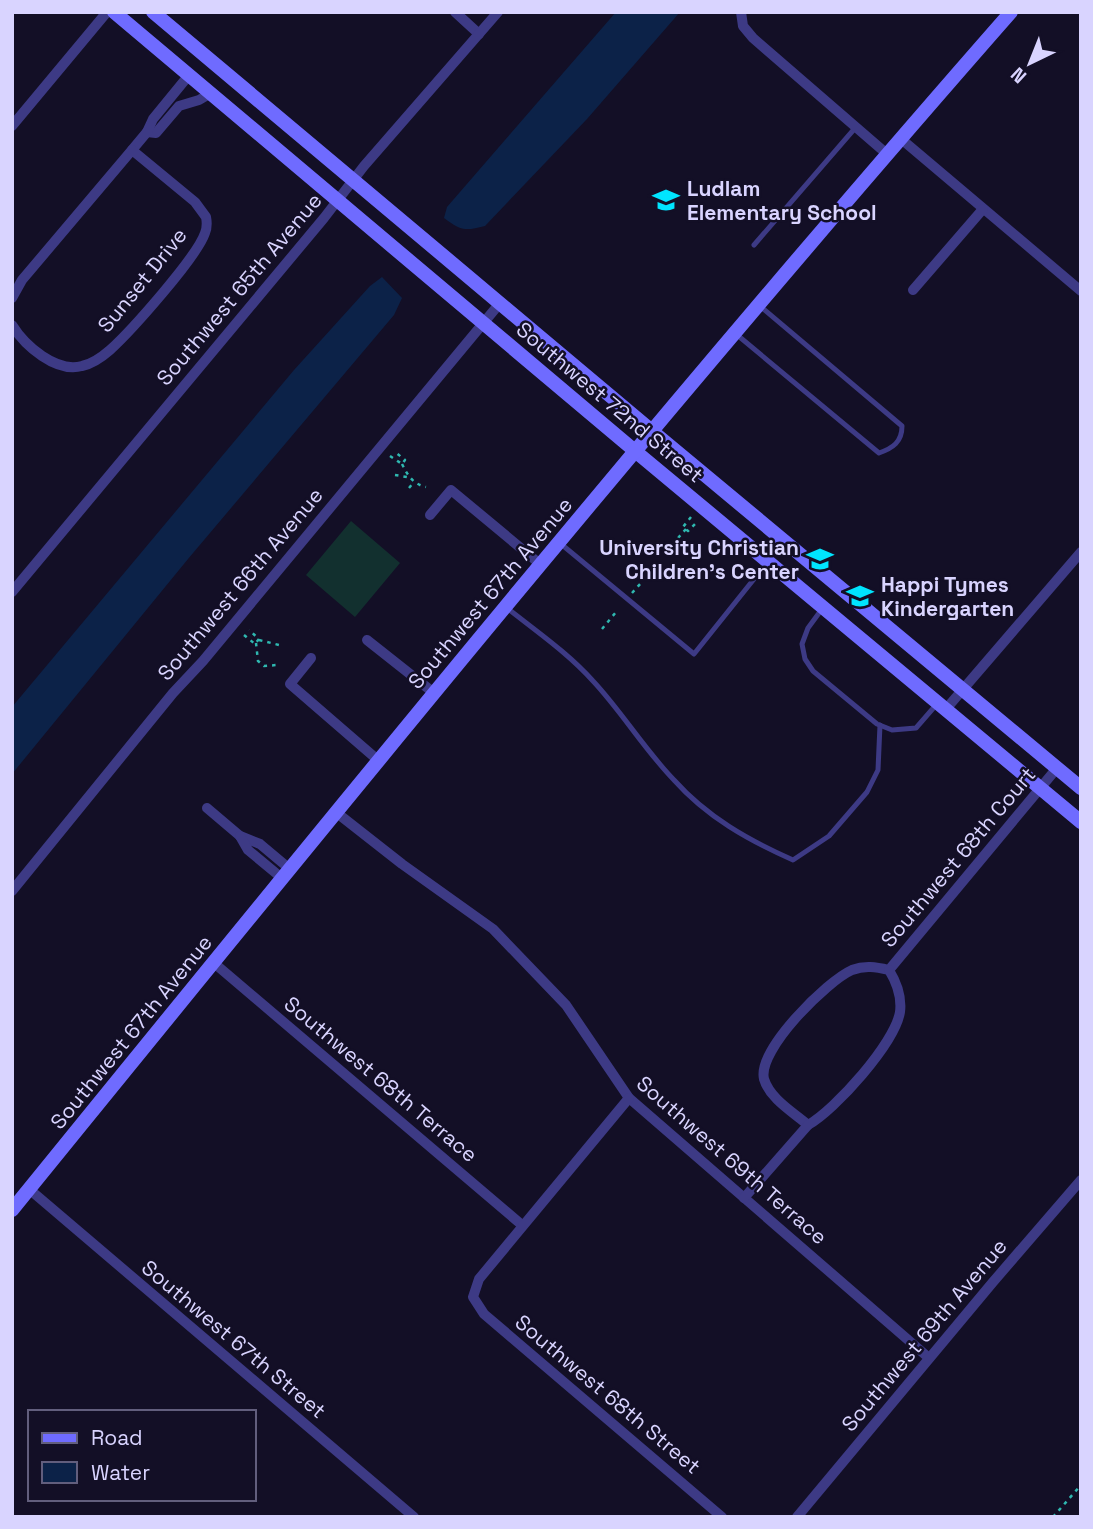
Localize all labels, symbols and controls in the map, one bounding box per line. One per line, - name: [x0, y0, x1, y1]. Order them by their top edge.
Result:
- north arrow: [995, 28, 1065, 98]
- text: N: [1006, 62, 1032, 89]
- place label: Ludlam Elementary School: [687, 175, 877, 226]
- school or university icon: Ludlam Elementary School: [651, 185, 681, 215]
- street label: Southwest 65th Avenue: [150, 187, 328, 391]
- street label: Sunset Drive: [92, 222, 192, 338]
- street label: Southwest 72nd Street: [511, 316, 709, 488]
- street label: Southwest 66th Avenue: [151, 482, 329, 686]
- street label: Southwest 67th Avenue: [402, 492, 578, 694]
- place label: University Christian Children's Center: [599, 534, 799, 585]
- school or university icon: University Christian Children's Center: [805, 544, 835, 574]
- place label: Happi Tymes Kindergarten: [881, 571, 1014, 622]
- school or university icon: Happi Tymes Kindergarten: [845, 581, 875, 611]
- street label: Southwest 68th Court: [875, 761, 1041, 953]
- street label: Southwest 67th Avenue: [44, 929, 218, 1135]
- street label: Southwest 68th Terrace: [279, 990, 483, 1168]
- street label: Southwest 69th Terrace: [631, 1070, 833, 1250]
- street label: Southwest 69th Avenue: [835, 1233, 1013, 1437]
- street label: Southwest 67th Street: [136, 1254, 332, 1424]
- street label: Southwest 68th Street: [510, 1308, 706, 1480]
- legend: [28, 1410, 256, 1501]
- text: Road: [91, 1424, 143, 1451]
- text: Water: [91, 1459, 150, 1486]

